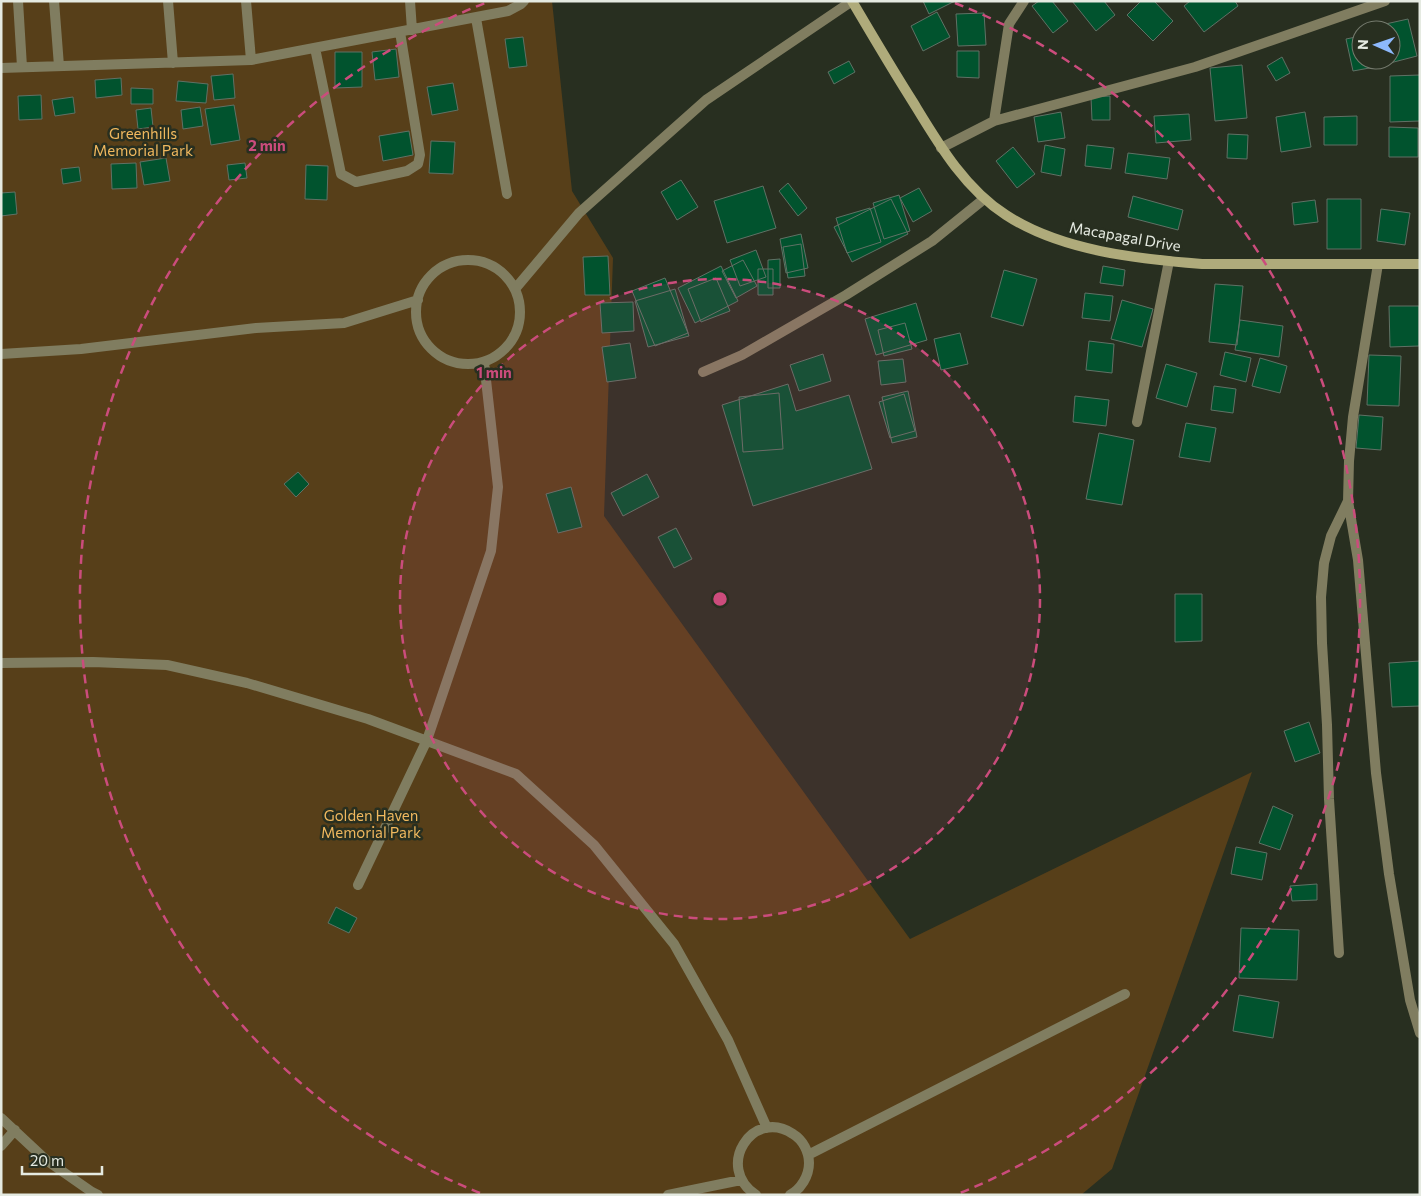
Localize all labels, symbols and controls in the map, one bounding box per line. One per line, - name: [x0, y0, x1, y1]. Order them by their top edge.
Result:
- north arrow: [1351, 20, 1401, 70]
- text: N: [1354, 39, 1371, 50]
- park label: Greenhills Memorial Park: [93, 124, 193, 159]
- text: 2 min: [248, 136, 286, 154]
- street label: Macapagal Drive: [1068, 217, 1182, 255]
- text: 1 min: [476, 363, 512, 381]
- centre of rings: [711, 590, 729, 608]
- park label: Golden Haven Memorial Park: [321, 806, 421, 841]
- scale bar: [22, 1144, 102, 1176]
- text: 20 m: [30, 1151, 64, 1169]

